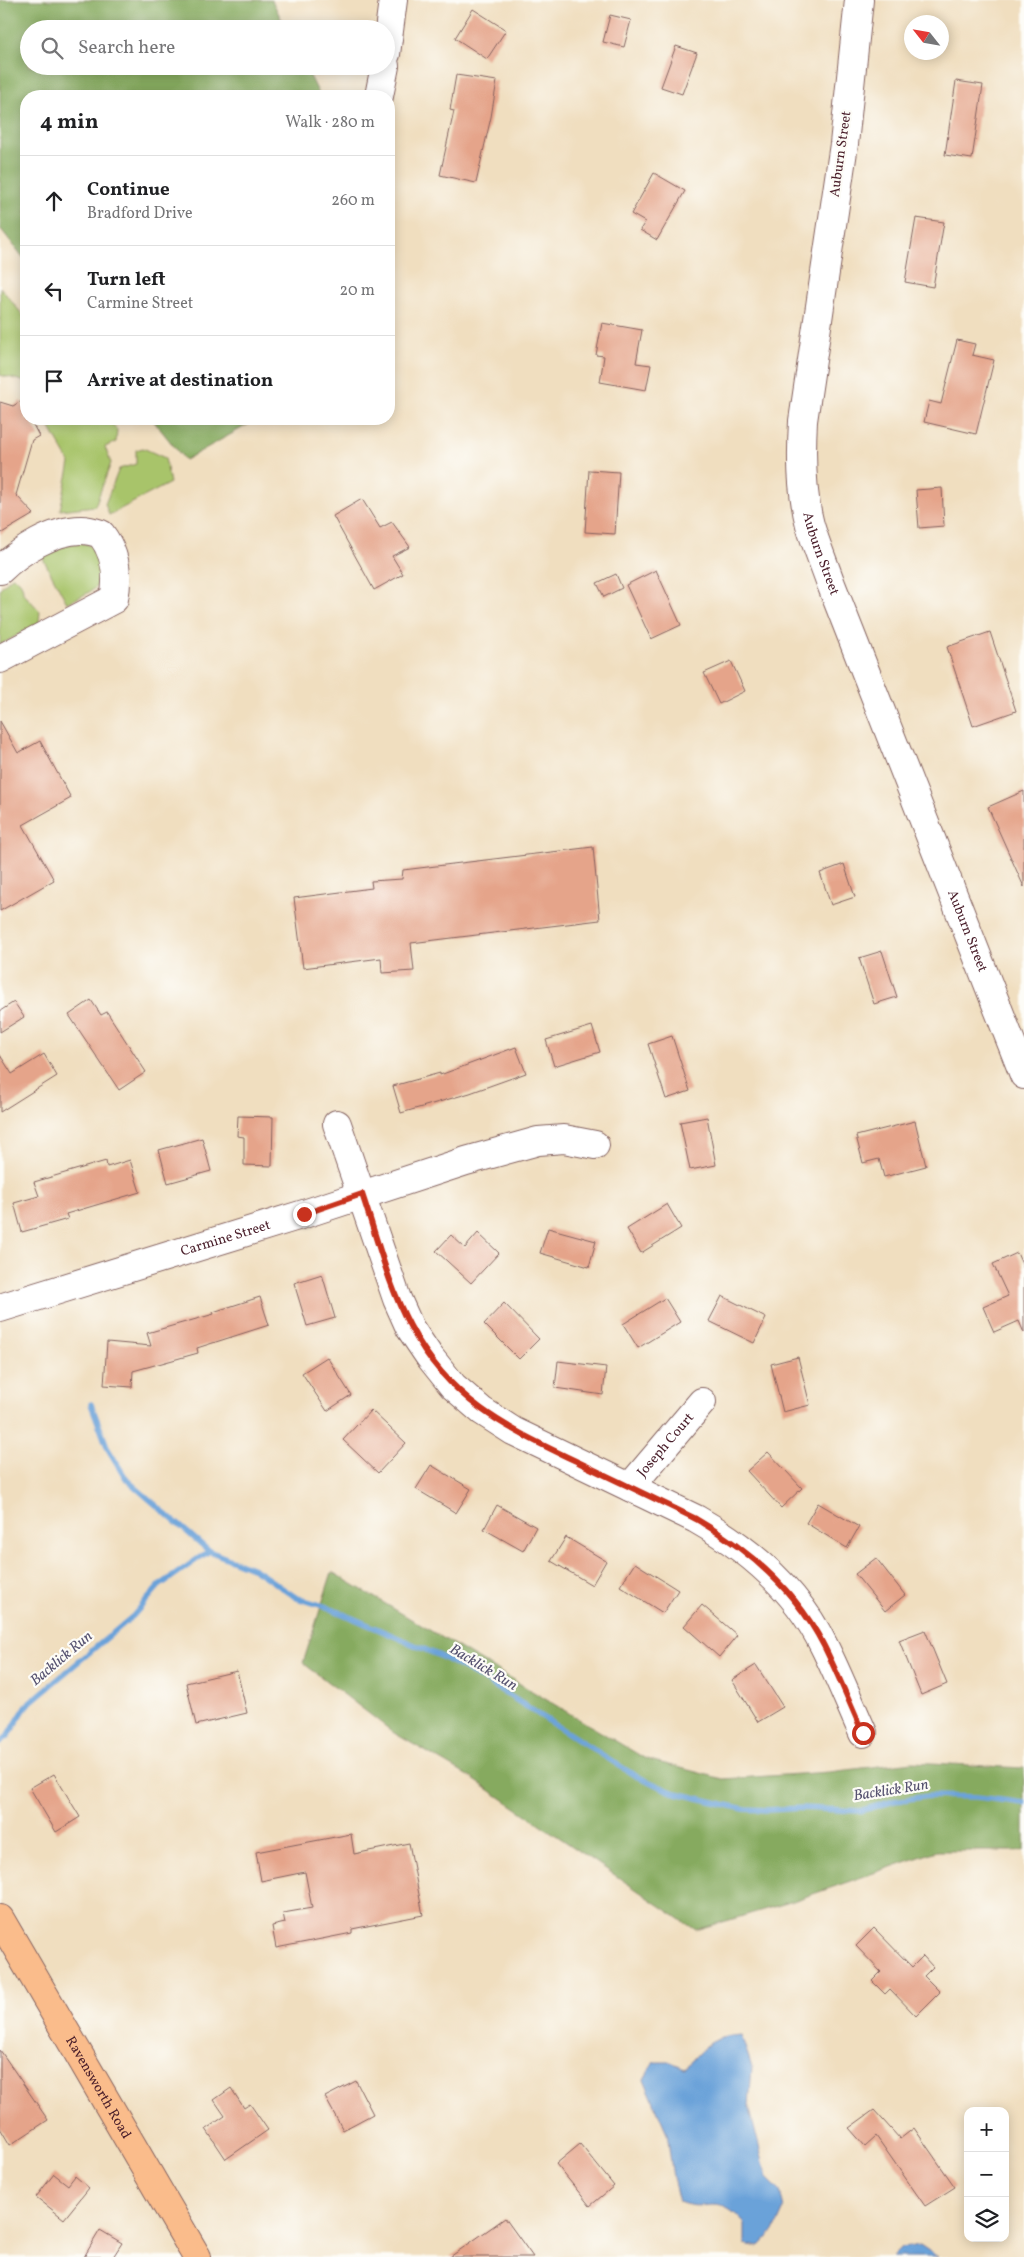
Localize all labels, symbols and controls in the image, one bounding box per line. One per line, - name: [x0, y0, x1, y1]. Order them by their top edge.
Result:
- north arrow: [904, 15, 949, 60]
- search box: [20, 20, 395, 75]
- icon: search: [38, 34, 66, 62]
- text: Search here: [78, 35, 175, 61]
- text: 4 min: [40, 108, 99, 137]
- street label: Auburn Street: [826, 110, 856, 198]
- text: Walk · 280 m: [285, 112, 375, 134]
- text: Continue: [87, 177, 170, 203]
- icon: ahead: [40, 187, 68, 215]
- text: 260 m: [331, 190, 375, 212]
- text: Bradford Drive: [87, 203, 193, 225]
- text: Turn left: [87, 267, 166, 293]
- icon: left: [40, 277, 68, 305]
- text: 20 m: [340, 280, 375, 302]
- text: Carmine Street: [87, 293, 193, 315]
- icon: arrive: [40, 367, 68, 395]
- text: Arrive at destination: [87, 368, 273, 394]
- street label: Auburn Street: [798, 510, 844, 598]
- street label: Auburn Street: [943, 887, 992, 975]
- route end: [293, 1203, 316, 1226]
- street label: Carmine Street: [178, 1215, 273, 1261]
- street label: Joseph Court: [633, 1409, 698, 1481]
- water label: Backlick Run: [26, 1627, 98, 1691]
- water label: Backlick Run: [445, 1640, 521, 1697]
- route start: [852, 1722, 875, 1745]
- water label: Backlick Run: [852, 1775, 930, 1807]
- street label: Ravensworth Road: [61, 2033, 136, 2142]
- map controls: [964, 2107, 1009, 2242]
- button: +: [964, 2107, 1009, 2152]
- button: −: [964, 2152, 1009, 2197]
- button: layers: [964, 2197, 1009, 2242]

